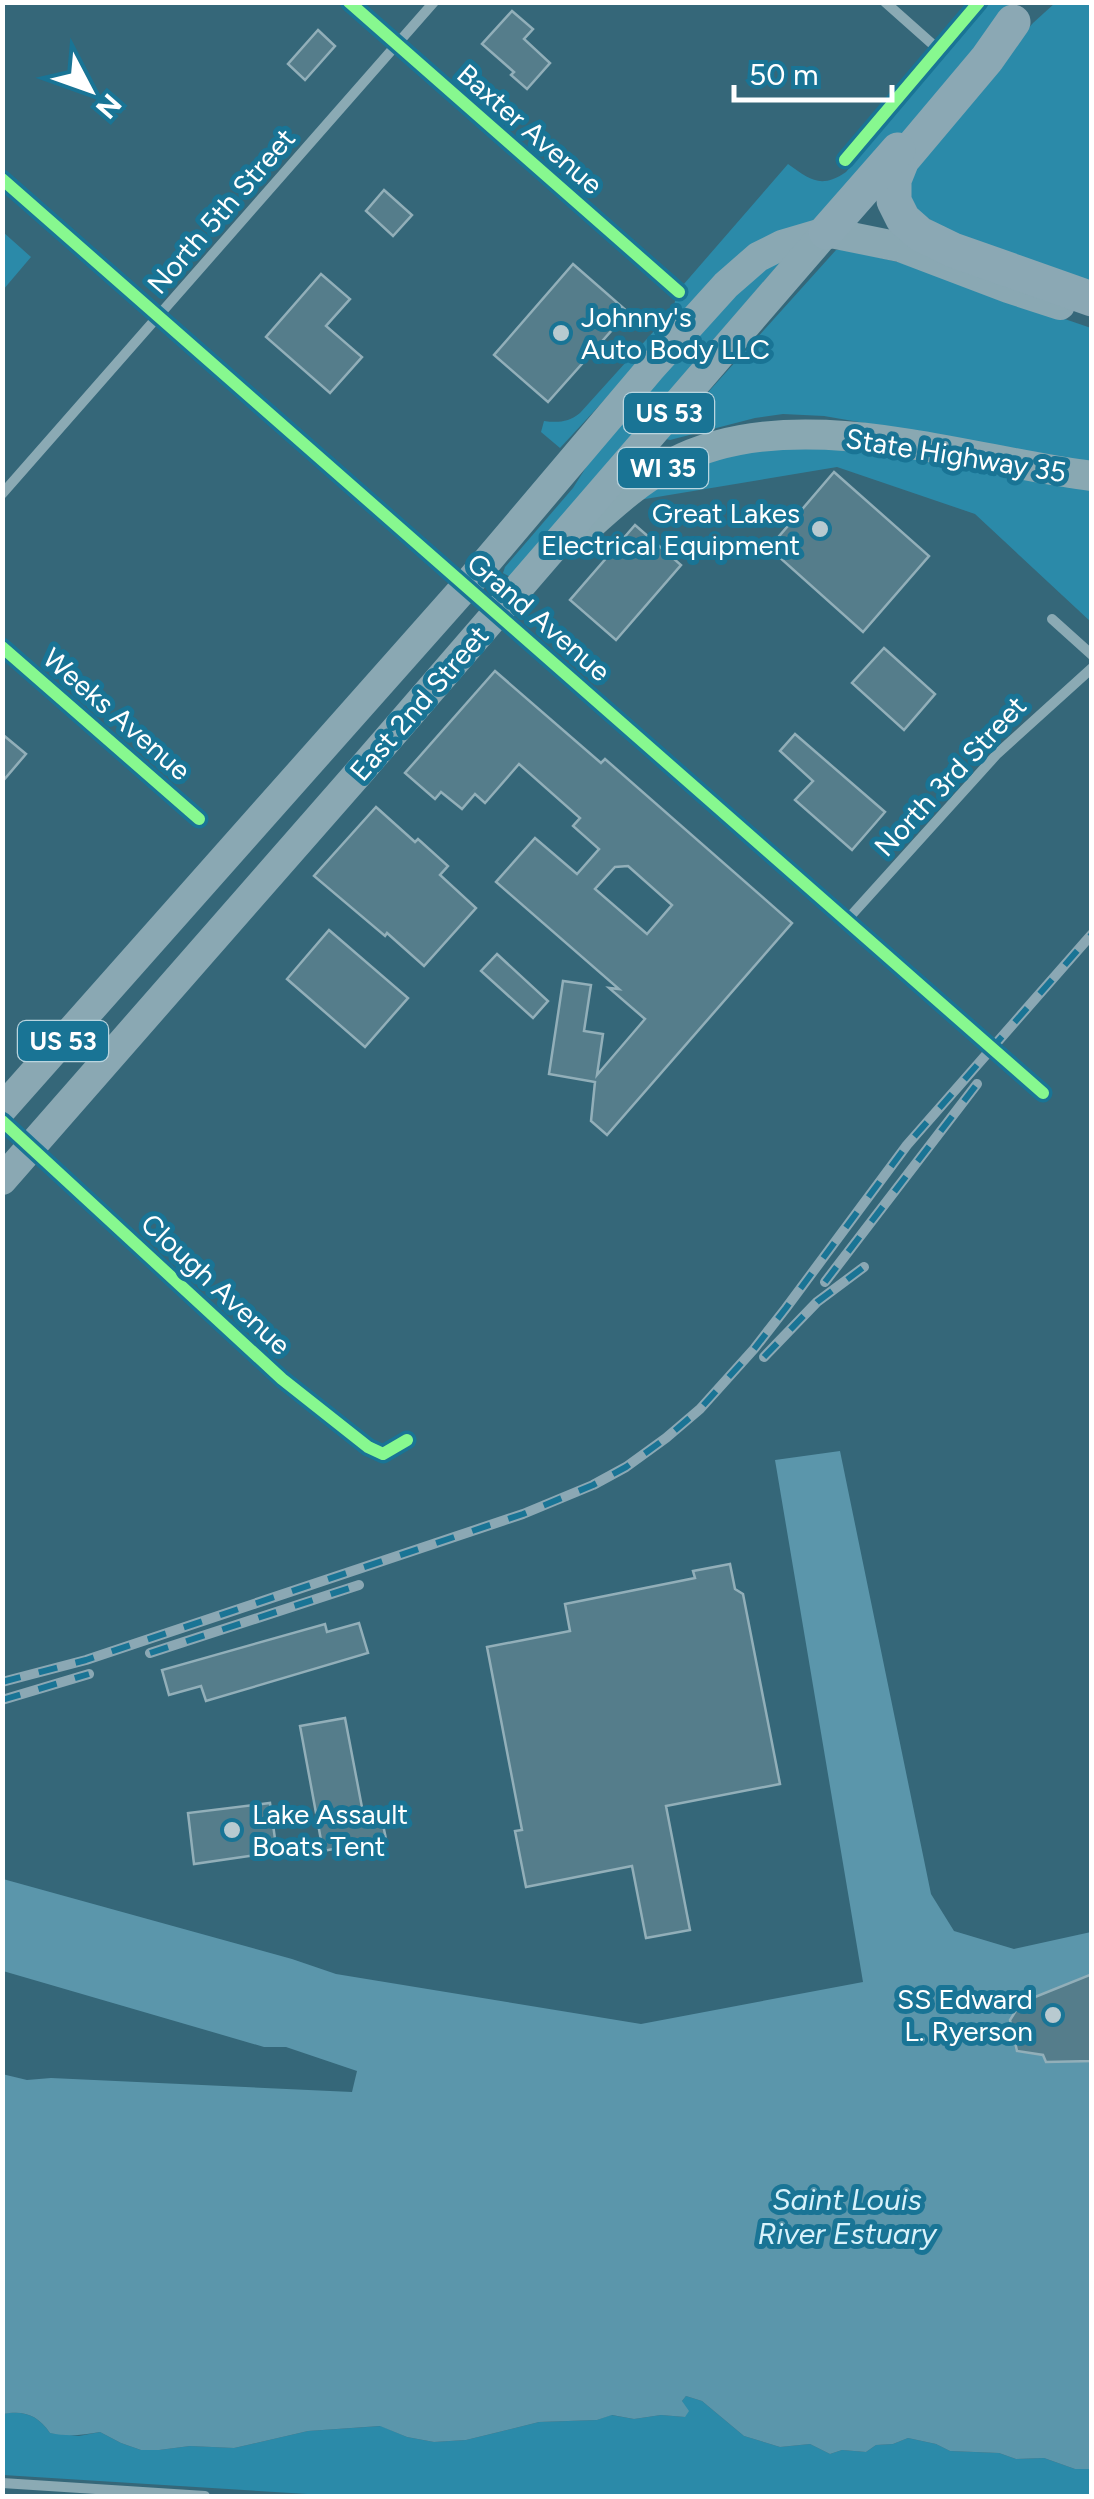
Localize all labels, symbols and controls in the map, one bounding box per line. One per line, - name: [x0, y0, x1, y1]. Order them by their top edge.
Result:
- north arrow: [40, 40, 140, 140]
- scale bar: [734, 40, 892, 102]
- text: 50 m: [749, 56, 818, 93]
- street label: Baxter Avenue: [450, 57, 610, 201]
- text: N: [89, 87, 129, 126]
- street label: North 5th Street: [140, 121, 302, 301]
- place label: Johnny's Auto Body LLC: [581, 300, 770, 366]
- marker: Johnny's Auto Body LLC: [550, 322, 572, 344]
- road number: US 53: [624, 393, 714, 433]
- street label: State Highway 35: [843, 421, 1069, 489]
- road number: WI 35: [618, 448, 708, 488]
- place label: Great Lakes Electrical Equipment: [541, 496, 800, 562]
- marker: Great Lakes Electrical Equipment: [809, 518, 831, 540]
- street label: Grand Avenue: [460, 546, 618, 688]
- street label: East 2nd Street: [342, 618, 496, 788]
- street label: Weeks Avenue: [36, 641, 198, 787]
- street label: North 3rd Street: [867, 689, 1033, 863]
- road number: US 53: [18, 1021, 108, 1061]
- street label: Clough Avenue: [134, 1206, 298, 1362]
- place label: Lake Assault Boats Tent: [252, 1797, 408, 1863]
- marker: Lake Assault Boats Tent: [221, 1819, 243, 1841]
- place label: SS Edward L. Ryerson: [897, 1982, 1033, 2048]
- marker: SS Edward L. Ryerson: [1042, 2004, 1064, 2026]
- water label: Saint Louis River Estuary: [758, 2181, 938, 2252]

